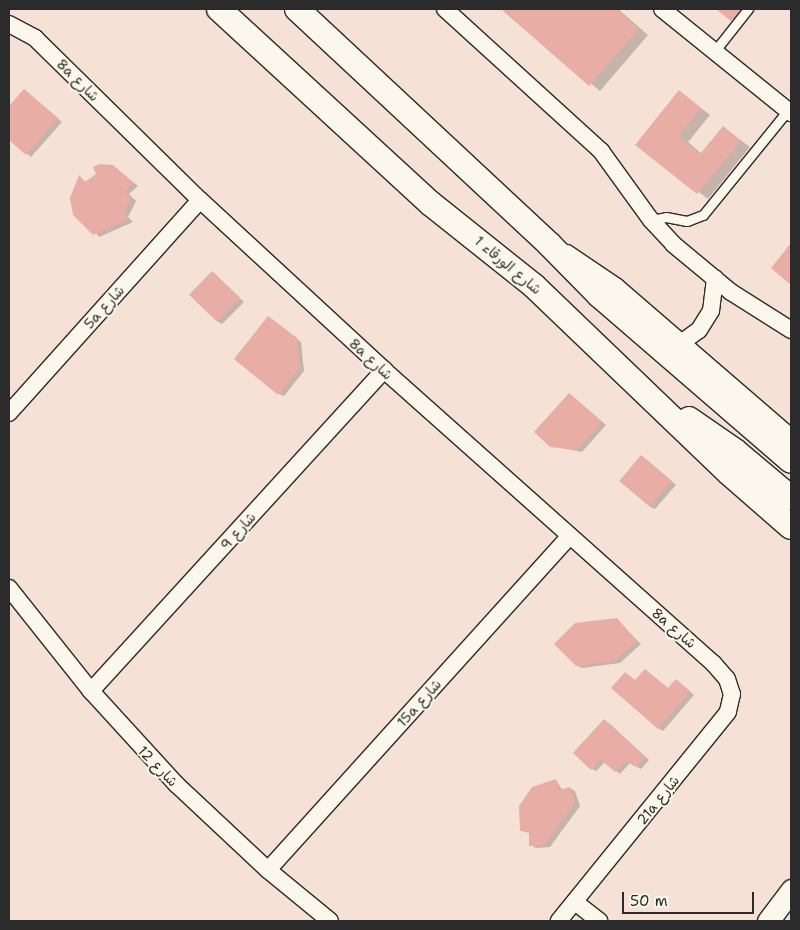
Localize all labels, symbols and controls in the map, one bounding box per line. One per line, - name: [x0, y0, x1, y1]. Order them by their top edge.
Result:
- street label: 8a شارع: [53, 55, 103, 105]
- street label: شارع الورقاء 1: [471, 232, 545, 298]
- street label: 5a شارع: [80, 282, 128, 332]
- street label: 8a شارع: [346, 335, 396, 383]
- street label: شارع 9: [217, 509, 259, 553]
- street label: 8a شارع: [648, 604, 700, 652]
- street label: 15a شارع: [393, 676, 445, 730]
- street label: شارع 12: [135, 742, 181, 790]
- street label: 21a شارع: [633, 772, 683, 828]
- scale bar: [625, 882, 758, 914]
- text: 50 m: [630, 891, 668, 911]

